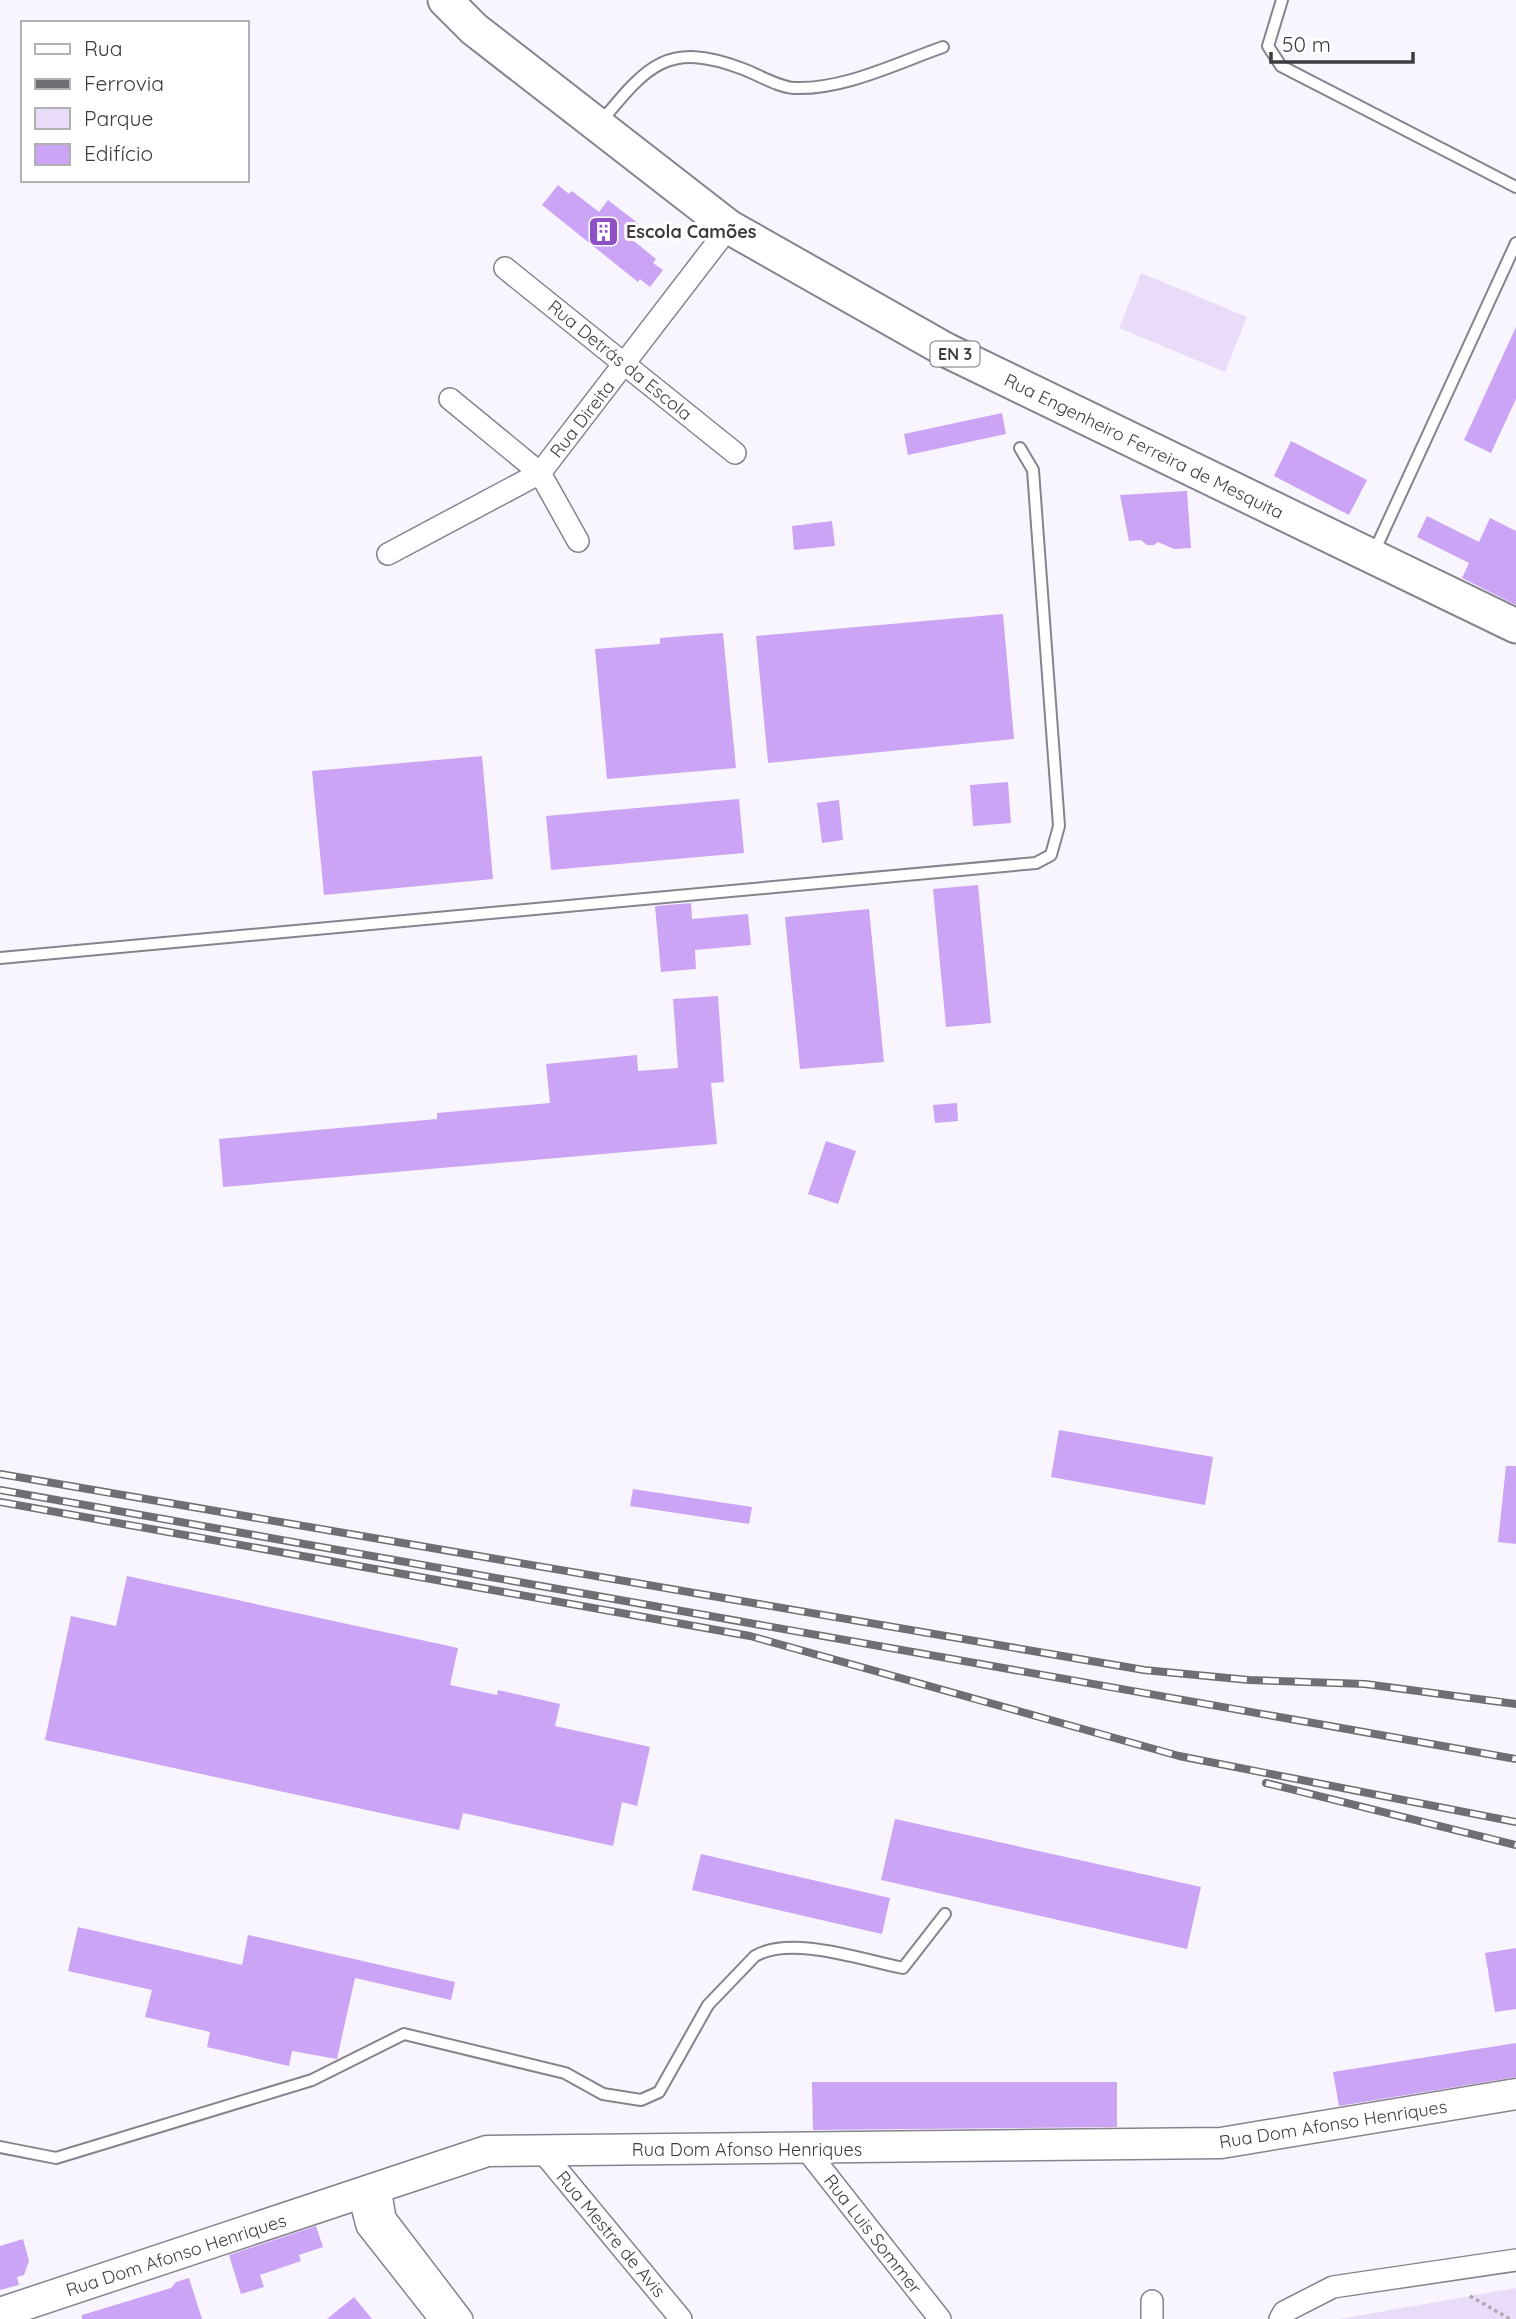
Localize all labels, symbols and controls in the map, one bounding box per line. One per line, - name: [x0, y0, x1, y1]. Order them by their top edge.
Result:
- legend: [21, 21, 248, 182]
- scale bar: [1271, 21, 1413, 65]
- text: 50 m: [1282, 31, 1331, 57]
- text: Rua: [84, 35, 123, 61]
- text: Ferrovia: [84, 70, 164, 96]
- text: Parque: [84, 105, 153, 131]
- text: Edifício: [84, 140, 153, 166]
- building icon: Escola Camões: [586, 214, 620, 248]
- place label: Escola Camões: [626, 220, 757, 243]
- street label: Rua Detrás da Escola: [543, 295, 697, 425]
- road number: EN 3: [930, 342, 979, 366]
- street label: Rua Engenheiro Ferreira de Mesquita: [1000, 368, 1288, 524]
- street label: Rua Direita: [545, 376, 619, 462]
- street label: Rua Dom Afonso Henriques: [1217, 2095, 1449, 2153]
- street label: Rua Dom Afonso Henriques: [632, 2138, 862, 2161]
- street label: Rua Mestre de Avis: [551, 2166, 671, 2302]
- street label: Rua Luis Sommer: [819, 2169, 927, 2299]
- street label: Rua Dom Afonso Henriques: [63, 2208, 289, 2302]

